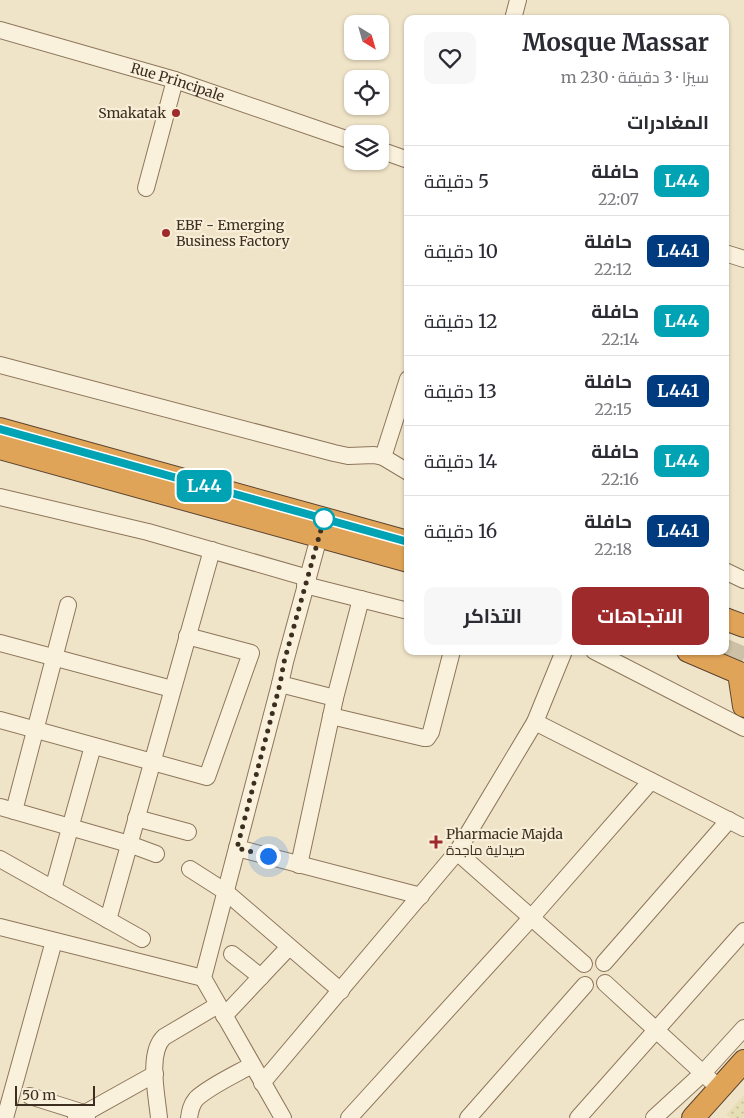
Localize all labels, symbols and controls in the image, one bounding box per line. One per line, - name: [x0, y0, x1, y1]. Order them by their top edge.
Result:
- north arrow: [344, 15, 389, 60]
- map controls: [344, 15, 389, 170]
- text: Mosque Massar: [522, 27, 709, 58]
- button: heart: [424, 32, 476, 84]
- street label: Rue Principale: [129, 59, 227, 105]
- text: سيرًا · 3 دقيقة · 230 m: [561, 67, 709, 87]
- button: locate: [344, 70, 389, 115]
- place label: Smakatak: [98, 104, 166, 122]
- marker: Smakatak: [170, 107, 182, 119]
- text: المغادرات: [627, 110, 709, 134]
- button: layers: [344, 125, 389, 170]
- text: حافلة: [591, 159, 639, 183]
- text: 5 دقيقة: [424, 169, 489, 193]
- text: L44: [664, 169, 699, 192]
- text: 22:07: [598, 189, 639, 209]
- place label: EBF - Emerging Business Factory: [176, 216, 290, 250]
- marker: EBF - Emerging Business Factory: [160, 227, 172, 239]
- text: حافلة: [584, 229, 632, 253]
- text: 10 دقيقة: [424, 239, 498, 263]
- text: L441: [657, 239, 699, 262]
- text: 22:12: [594, 259, 632, 279]
- text: حافلة: [591, 299, 639, 323]
- text: 12 دقيقة: [424, 309, 498, 333]
- text: L44: [664, 309, 699, 332]
- text: 22:14: [601, 329, 639, 349]
- text: حافلة: [584, 369, 632, 393]
- text: 13 دقيقة: [424, 379, 497, 403]
- text: L441: [657, 379, 699, 402]
- text: 22:15: [594, 399, 632, 419]
- text: حافلة: [591, 439, 639, 463]
- text: 14 دقيقة: [424, 449, 497, 473]
- text: L44: [664, 449, 699, 472]
- text: 22:16: [601, 469, 639, 489]
- line badge: L44: [175, 470, 233, 502]
- text: L44: [187, 474, 221, 497]
- unlabelled marker: [313, 508, 335, 530]
- text: حافلة: [584, 509, 632, 533]
- text: 16 دقيقة: [424, 519, 497, 543]
- text: L441: [657, 519, 699, 542]
- text: 22:18: [594, 539, 632, 559]
- button: التذاكر: [424, 587, 562, 645]
- button: الاتجاهات: [572, 587, 709, 645]
- place label: Pharmacie Majda صيدلية ماجدة: [446, 825, 563, 859]
- marker: Pharmacie Majda صيدلية ماجدة: [430, 836, 442, 848]
- your location: [256, 844, 281, 869]
- scale bar: [15, 1083, 95, 1106]
- text: 50 m: [22, 1086, 56, 1104]

